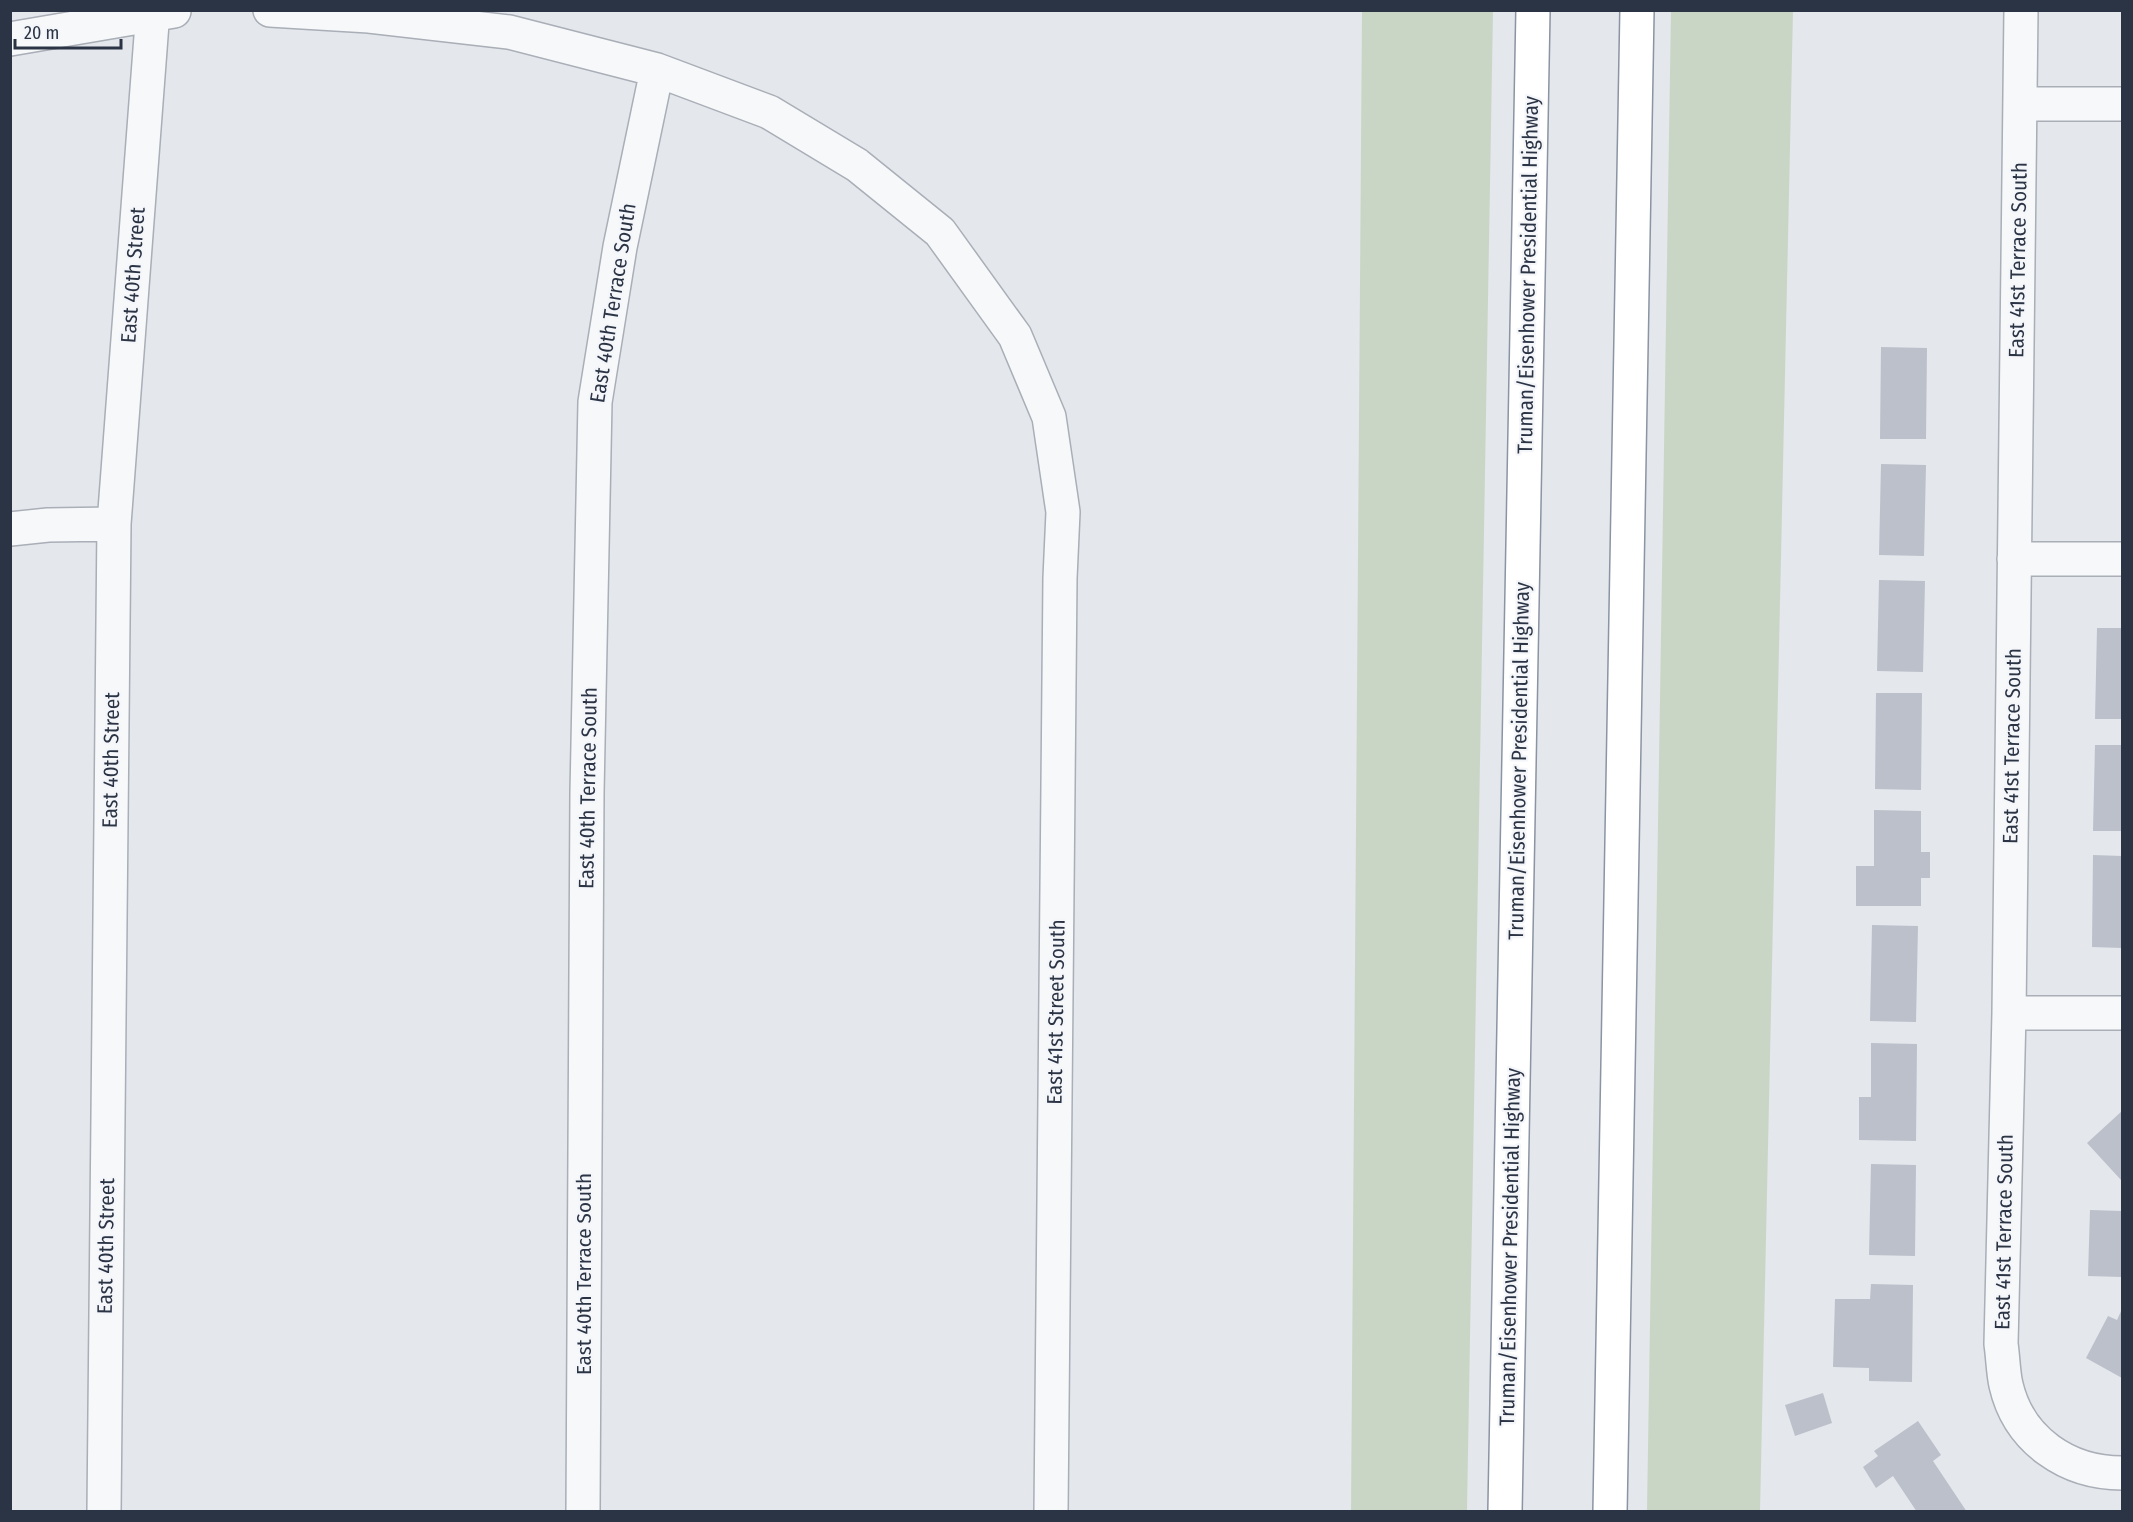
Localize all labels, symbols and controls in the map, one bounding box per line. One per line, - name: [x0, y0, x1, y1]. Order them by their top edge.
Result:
- scale bar: [15, 12, 122, 50]
- text: 20 m: [24, 22, 59, 44]
- street label: Truman/Eisenhower Presidential Highway: [1512, 95, 1544, 454]
- street label: East 41st Terrace South: [2003, 162, 2033, 358]
- street label: East 40th Terrace South: [584, 201, 642, 405]
- street label: East 40th Street: [115, 206, 151, 344]
- street label: Truman/Eisenhower Presidential Highway: [1503, 581, 1535, 940]
- street label: East 41st Terrace South: [1997, 648, 2027, 844]
- street label: East 40th Terrace South: [573, 687, 603, 889]
- street label: East 40th Street: [97, 692, 125, 828]
- street label: East 41st Street South: [1041, 919, 1071, 1105]
- street label: Truman/Eisenhower Presidential Highway: [1494, 1067, 1526, 1426]
- street label: East 41st Terrace South: [1989, 1134, 2019, 1330]
- street label: East 40th Terrace South: [571, 1173, 597, 1375]
- street label: East 40th Street: [92, 1178, 120, 1314]

